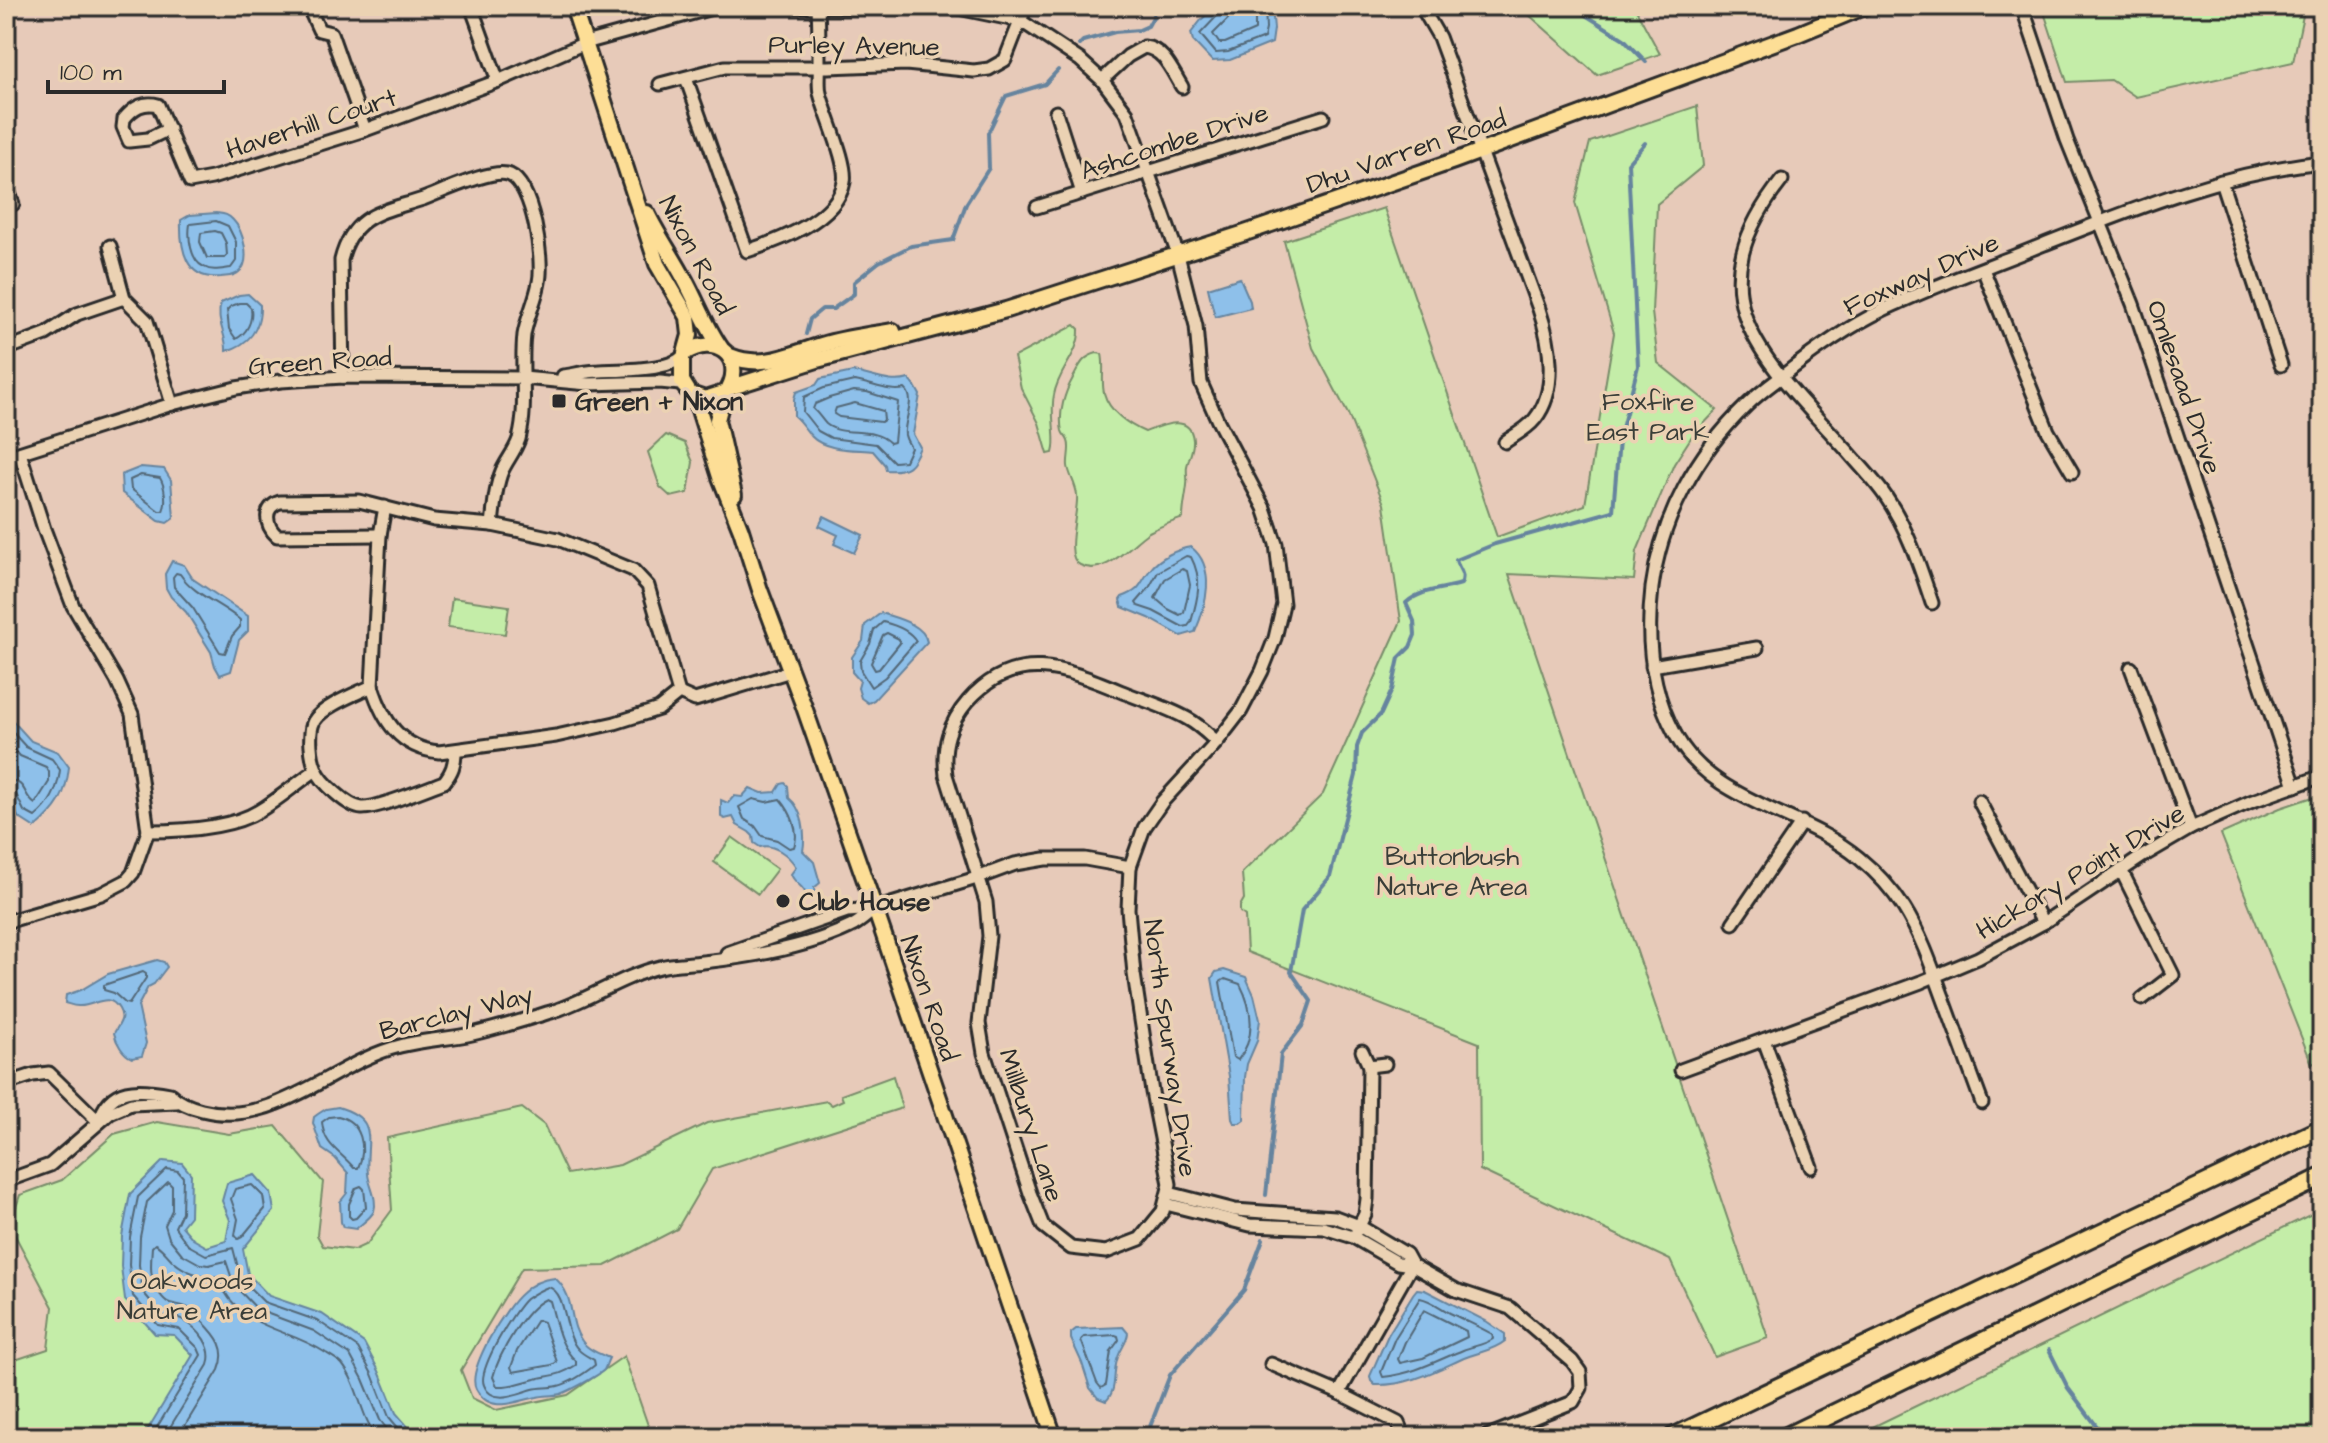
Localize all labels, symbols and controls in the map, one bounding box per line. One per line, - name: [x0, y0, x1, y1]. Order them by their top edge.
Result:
- street label: Purley Avenue: [768, 27, 940, 67]
- scale bar: [48, 44, 224, 94]
- text: 100 m: [60, 56, 122, 90]
- street label: Haverhill Court: [221, 79, 402, 168]
- street label: Ashcombe Drive: [1076, 95, 1273, 189]
- street label: Dhu Varren Road: [1302, 101, 1511, 203]
- street label: Nixon Road: [650, 190, 743, 321]
- street label: Foxway Drive: [1838, 225, 2006, 327]
- street label: Omlesaad Drive: [2137, 296, 2231, 479]
- street label: Green Road: [247, 339, 393, 385]
- place label: Green + Nixon: [575, 384, 743, 420]
- park label: Foxfire East Park: [1587, 384, 1709, 450]
- marker: Green + Nixon: [550, 392, 568, 410]
- street label: Hickory Point Drive: [1969, 795, 2193, 950]
- park label: Buttonbush Nature Area: [1377, 839, 1527, 905]
- place label: Club House: [799, 884, 930, 920]
- marker: Club House: [774, 892, 792, 910]
- street label: North Spurway Drive: [1132, 917, 1206, 1179]
- street label: Nixon Road: [891, 931, 967, 1066]
- street label: Barclay Way: [376, 977, 537, 1051]
- street label: Millbury Lane: [987, 1044, 1073, 1207]
- park label: Oakwoods Nature Area: [117, 1263, 267, 1329]

